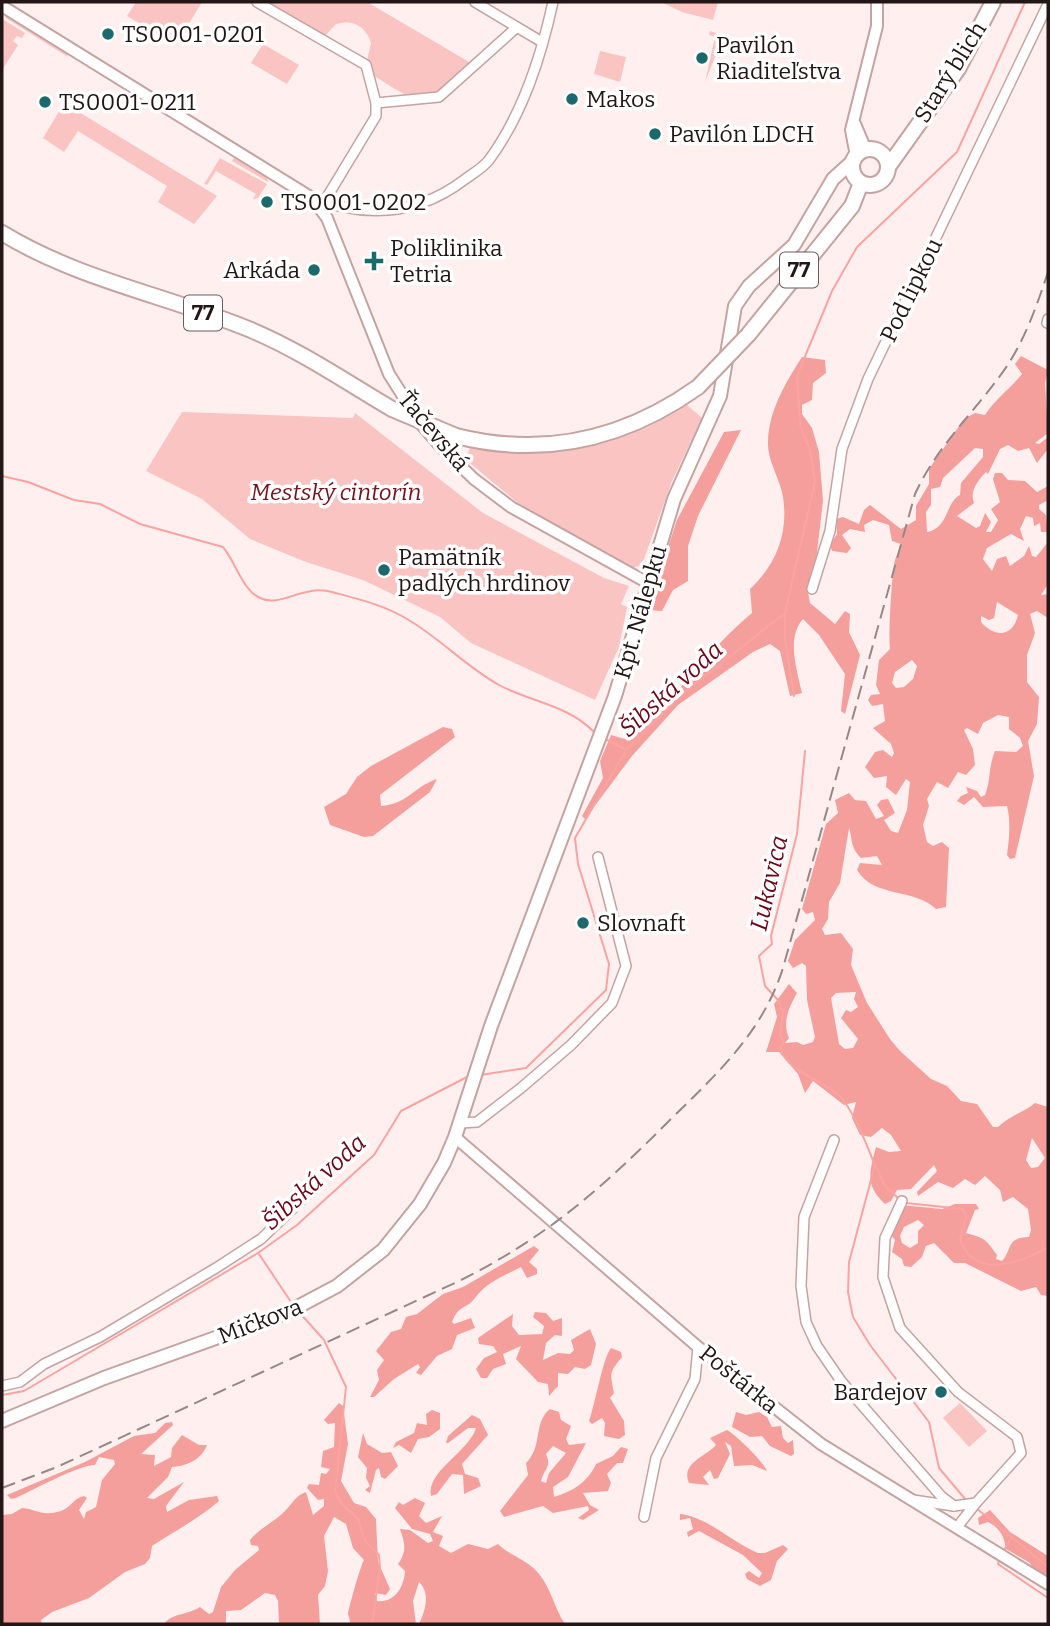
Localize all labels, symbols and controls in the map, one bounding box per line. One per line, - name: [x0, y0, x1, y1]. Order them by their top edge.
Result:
- street label: Starý blich: [908, 16, 992, 128]
- place label: TS0001-0201: [122, 20, 265, 48]
- marker: TS0001-0201: [100, 26, 116, 42]
- place label: Pavilón Riaditeľstva: [716, 31, 841, 85]
- marker: Pavilón Riaditeľstva: [694, 50, 710, 66]
- place label: Makos: [586, 85, 655, 113]
- place label: TS0001-0211: [59, 88, 196, 116]
- marker: Makos: [564, 91, 580, 107]
- marker: TS0001-0211: [37, 94, 53, 110]
- place label: Pavilón LDCH: [669, 120, 814, 148]
- marker: Pavilón LDCH: [647, 126, 663, 142]
- place label: TS0001-0202: [281, 188, 426, 216]
- marker: TS0001-0202: [259, 194, 275, 210]
- place label: Poliklinika Tetria: [390, 234, 503, 288]
- street label: Pod lipkou: [874, 234, 948, 346]
- marker: Poliklinika Tetria: [364, 251, 384, 271]
- road number: 77: [780, 252, 818, 288]
- place label: Arkáda: [224, 256, 300, 284]
- marker: Arkáda: [306, 262, 322, 278]
- road number: 77: [184, 296, 222, 330]
- street label: Ťačevská: [392, 385, 476, 477]
- park label: Mestský cintorín: [250, 478, 422, 506]
- street label: Kpt. Nálepku: [608, 542, 672, 682]
- place label: Pamätník padlých hrdinov: [398, 543, 571, 597]
- marker: Pamätník padlých hrdinov: [376, 562, 392, 578]
- water label: Šibská voda: [613, 634, 729, 743]
- water label: Lukavica: [744, 833, 794, 933]
- place label: Slovnaft: [597, 909, 686, 937]
- marker: Slovnaft: [575, 915, 591, 931]
- water label: Šibská voda: [256, 1127, 372, 1236]
- street label: Mičkova: [214, 1292, 306, 1350]
- street label: Poštárka: [694, 1339, 784, 1419]
- place label: Bardejov: [834, 1378, 928, 1406]
- marker: Bardejov: [933, 1384, 949, 1400]

